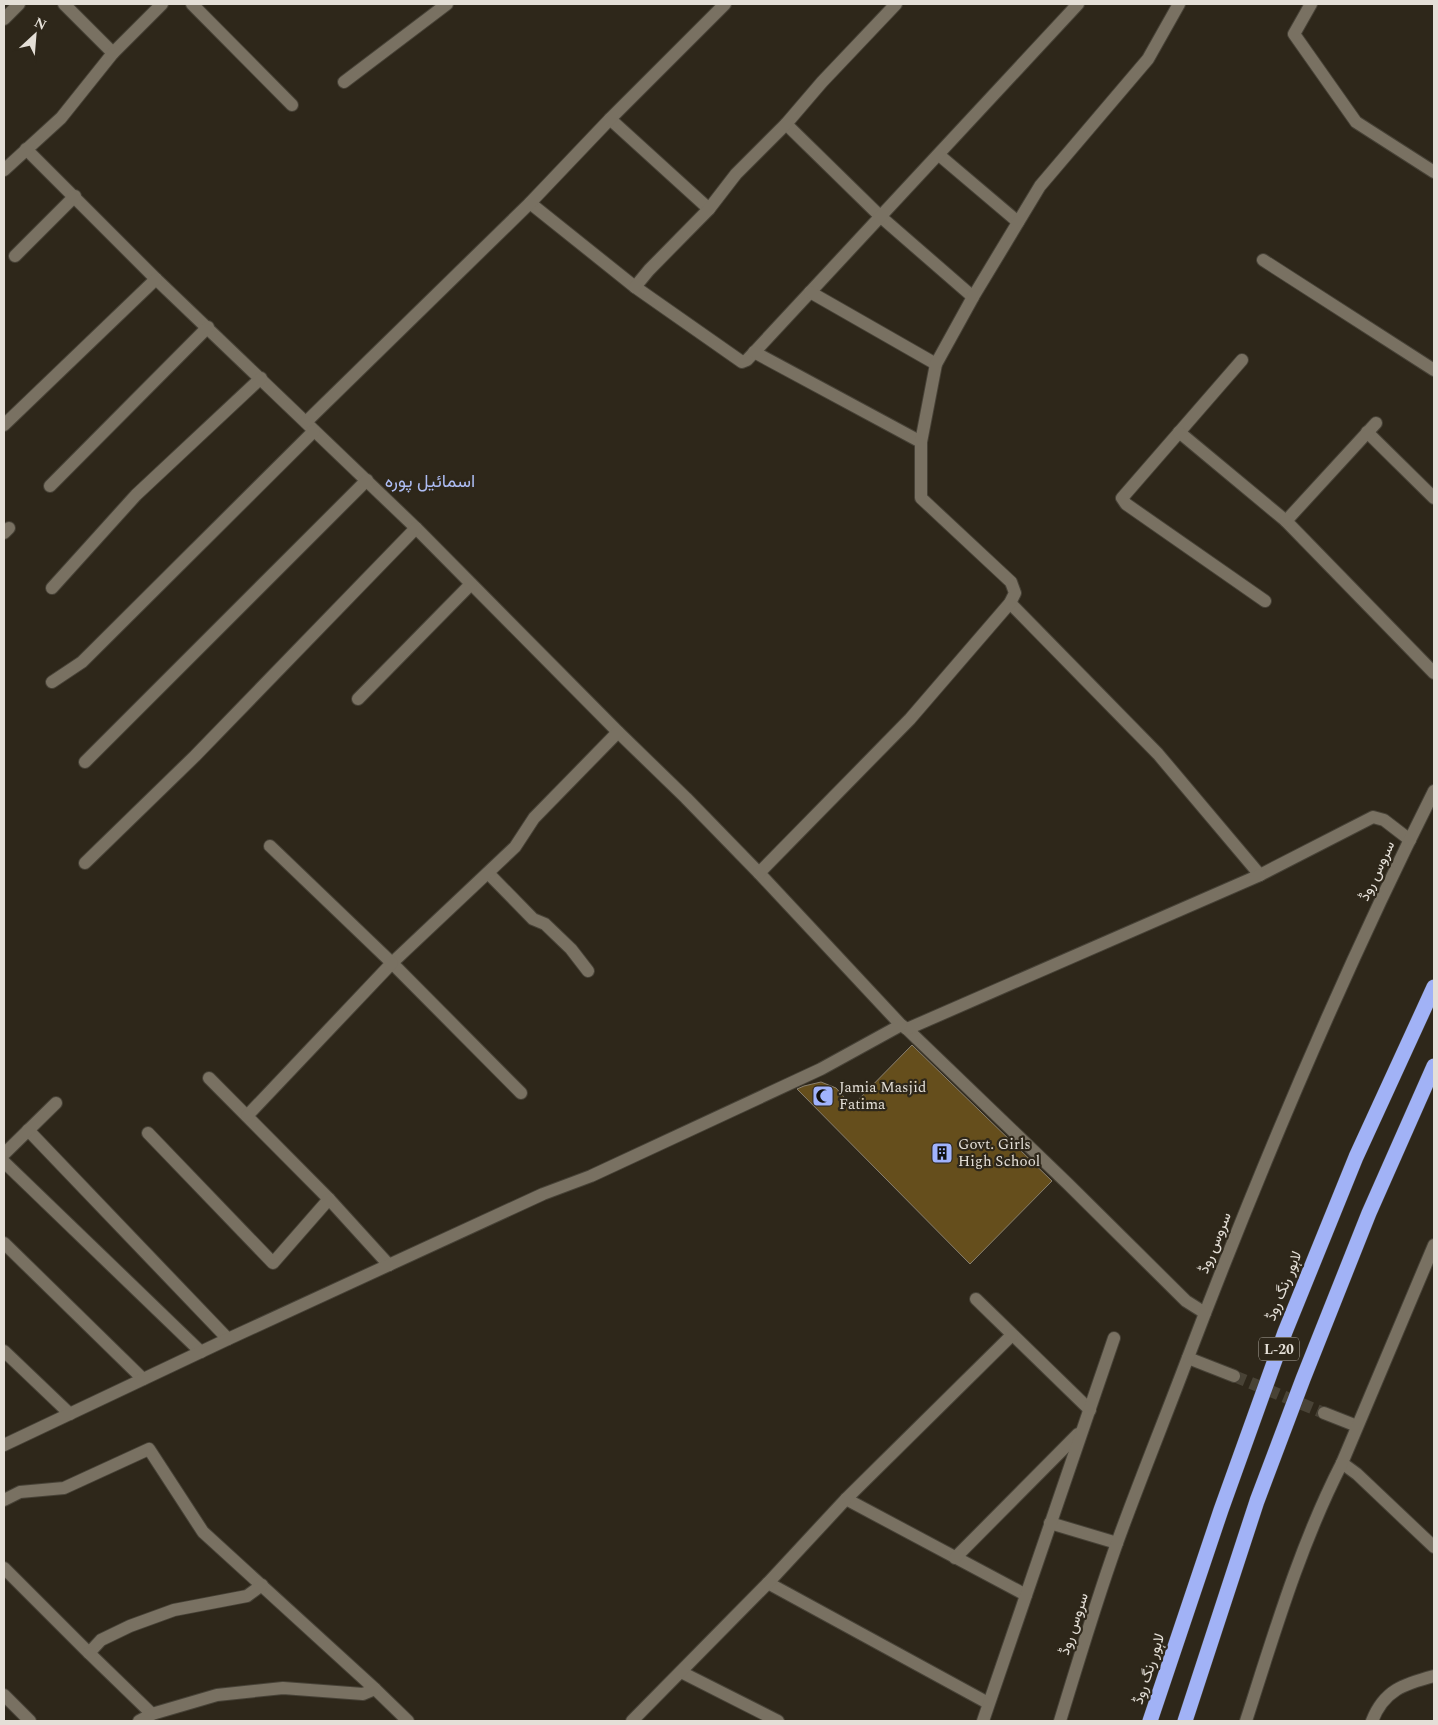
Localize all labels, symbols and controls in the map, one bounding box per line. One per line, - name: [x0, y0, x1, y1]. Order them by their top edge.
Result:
- north arrow: [10, 10, 60, 60]
- text: N: [31, 12, 50, 36]
- district label: اسمائیل پورہ: [385, 468, 475, 495]
- street label: سروس روڈ: [1353, 837, 1401, 905]
- place label: Jamia Masjid Fatima: [839, 1076, 926, 1116]
- mosque icon: Jamia Masjid Fatima: [811, 1084, 835, 1108]
- place label: Govt. Girls High School: [958, 1133, 1040, 1173]
- building icon: Govt. Girls High School: [930, 1141, 954, 1165]
- street label: سروس روڈ: [1192, 1209, 1238, 1277]
- street label: لاہور رنگ روڈ: [1260, 1248, 1308, 1324]
- road number: L-20: [1259, 1338, 1299, 1360]
- street label: سروس روڈ: [1053, 1590, 1095, 1658]
- street label: لاہور رنگ روڈ: [1127, 1631, 1171, 1707]

